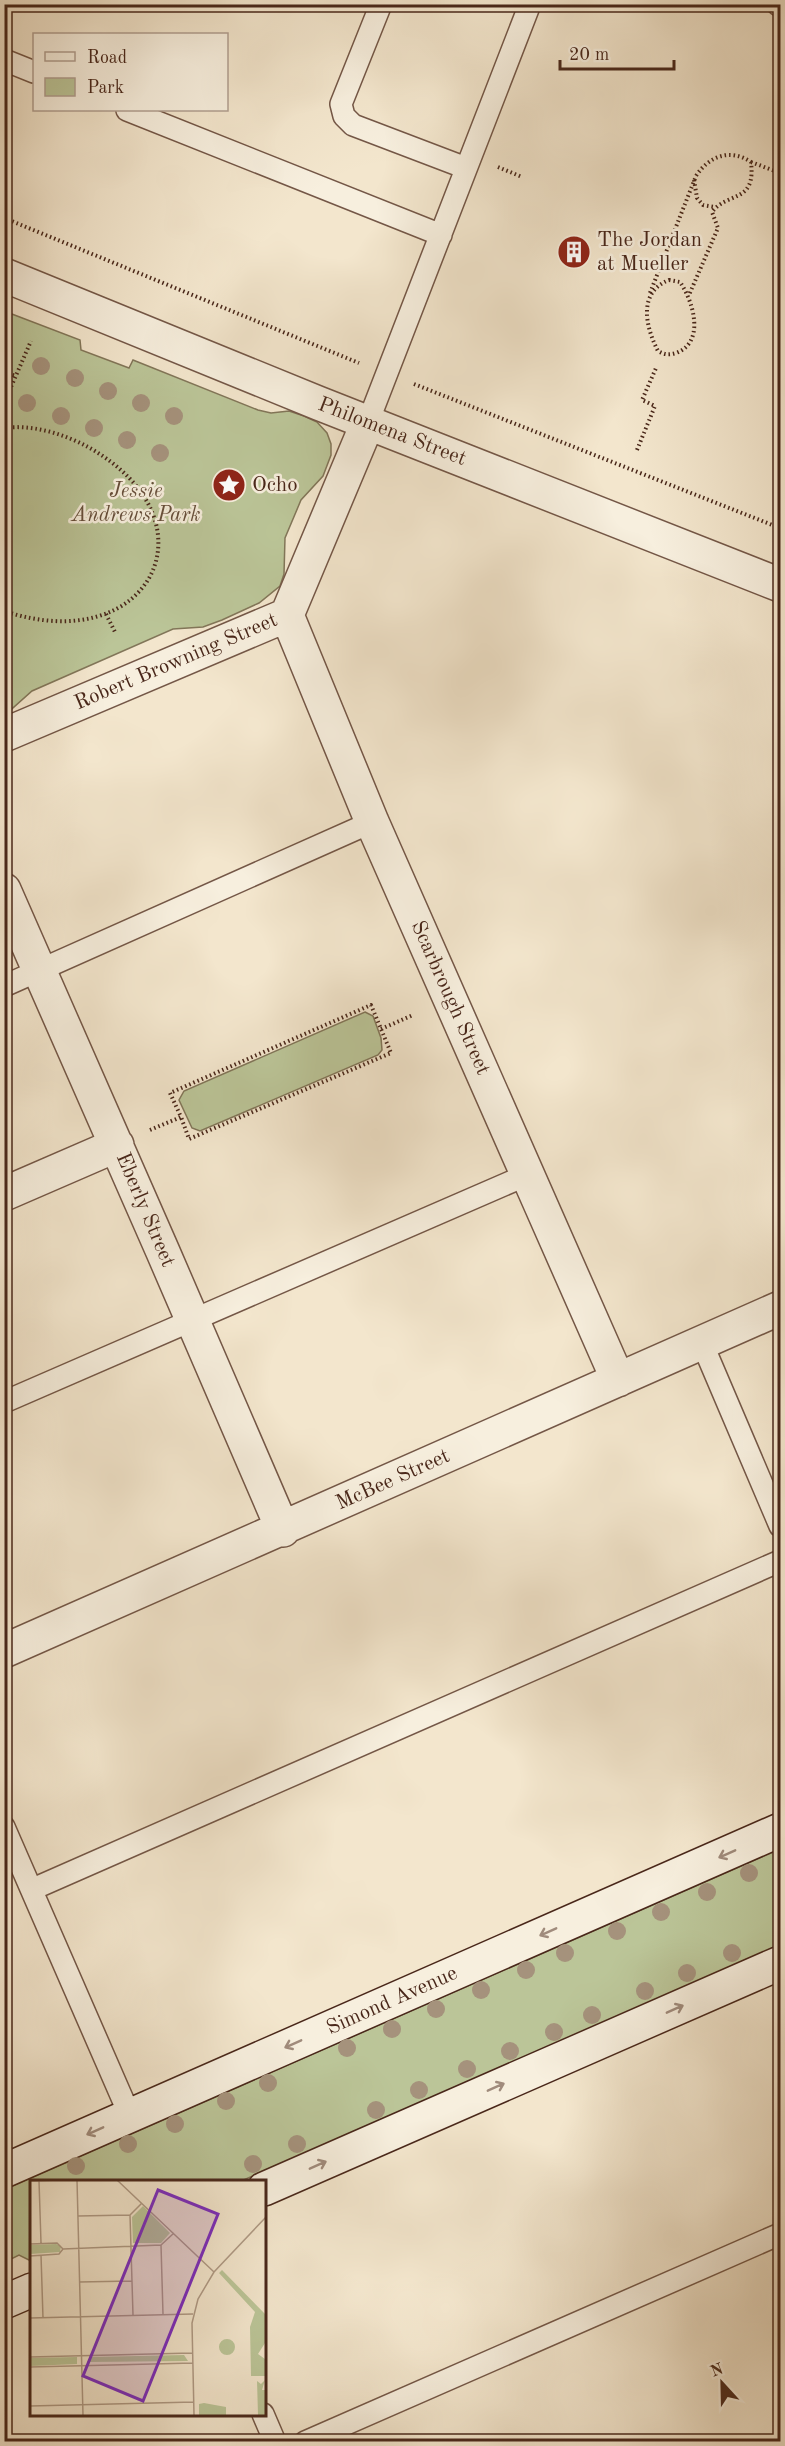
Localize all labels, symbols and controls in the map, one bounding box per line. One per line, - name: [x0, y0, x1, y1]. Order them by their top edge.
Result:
- legend: [33, 33, 228, 111]
- scale bar: [560, 33, 674, 71]
- text: 20 m: [569, 46, 609, 64]
- text: Road: [87, 49, 127, 67]
- text: Park: [87, 79, 124, 97]
- place label: The Jordan at Mueller: [597, 230, 702, 275]
- building icon: The Jordan at Mueller: [556, 234, 592, 270]
- street label: Philomena Street: [315, 394, 469, 470]
- place icon: Ocho: [211, 467, 247, 503]
- place label: Ocho: [252, 475, 298, 496]
- park label: Jessie Andrews Park: [70, 481, 201, 526]
- street label: Robert Browning Street: [71, 610, 281, 714]
- street label: Scarbrough Street: [407, 918, 493, 1078]
- street label: Eberly Street: [112, 1150, 178, 1270]
- street label: McBee Street: [333, 1446, 453, 1514]
- one-way arrow: [718, 1849, 737, 1860]
- one-way arrow: [540, 1927, 558, 1939]
- street label: Simond Avenue: [323, 1963, 461, 2039]
- one-way arrow: [665, 2003, 683, 2014]
- one-way arrow: [284, 2040, 302, 2051]
- one-way arrow: [487, 2081, 505, 2092]
- one-way arrow: [87, 2126, 105, 2138]
- one-way arrow: [308, 2159, 326, 2171]
- inset map: [30, 2180, 266, 2416]
- north arrow: [692, 2353, 752, 2413]
- text: N: [708, 2361, 727, 2381]

